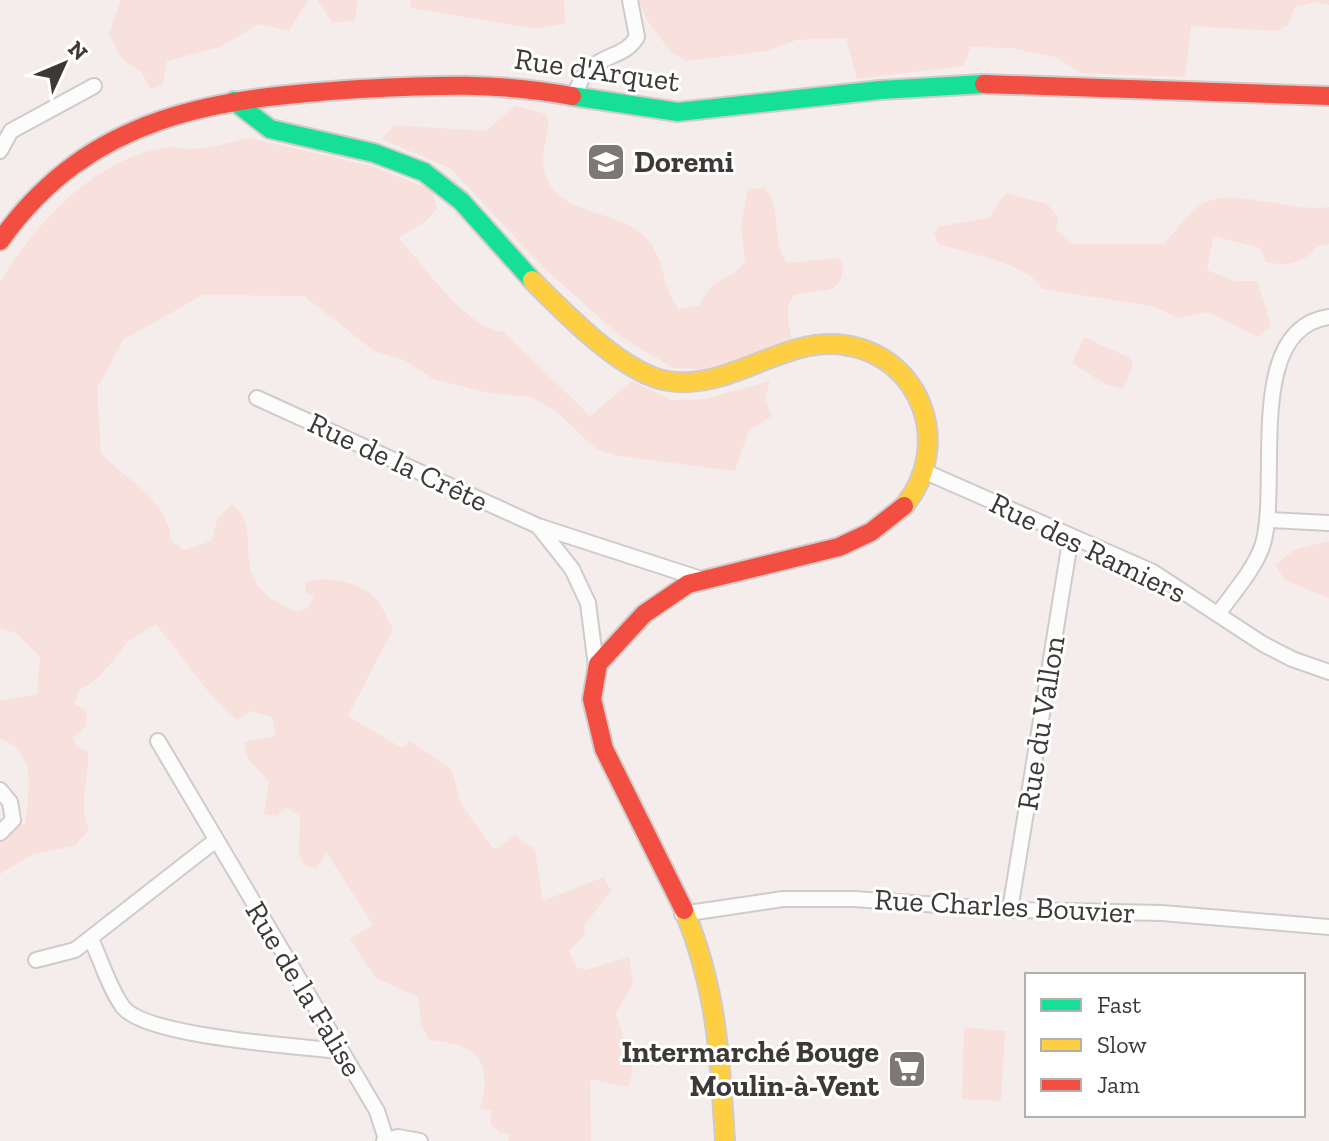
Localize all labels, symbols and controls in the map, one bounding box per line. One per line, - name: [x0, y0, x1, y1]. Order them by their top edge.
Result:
- north arrow: [24, 24, 104, 104]
- text: N: [63, 35, 94, 66]
- street label: Rue d'Arquet: [512, 41, 682, 99]
- school or university icon: Doremi: [585, 141, 627, 183]
- place label: Doremi: [634, 144, 734, 180]
- street label: Rue de la Crête: [302, 405, 494, 519]
- street label: Rue des Ramiers: [984, 485, 1192, 611]
- street label: Rue du Vallon: [1009, 633, 1073, 813]
- street label: Rue Charles Bouvier: [873, 881, 1137, 931]
- street label: Rue de la Falise: [238, 895, 370, 1083]
- legend: [1025, 973, 1305, 1117]
- text: Fast: [1097, 990, 1141, 1019]
- text: Slow: [1097, 1030, 1147, 1059]
- place label: Intermarché Bouge Moulin-à-Vent: [621, 1034, 880, 1104]
- supermarket icon: Intermarché Bouge Moulin-à-Vent: [886, 1048, 928, 1090]
- text: Jam: [1097, 1070, 1140, 1099]

